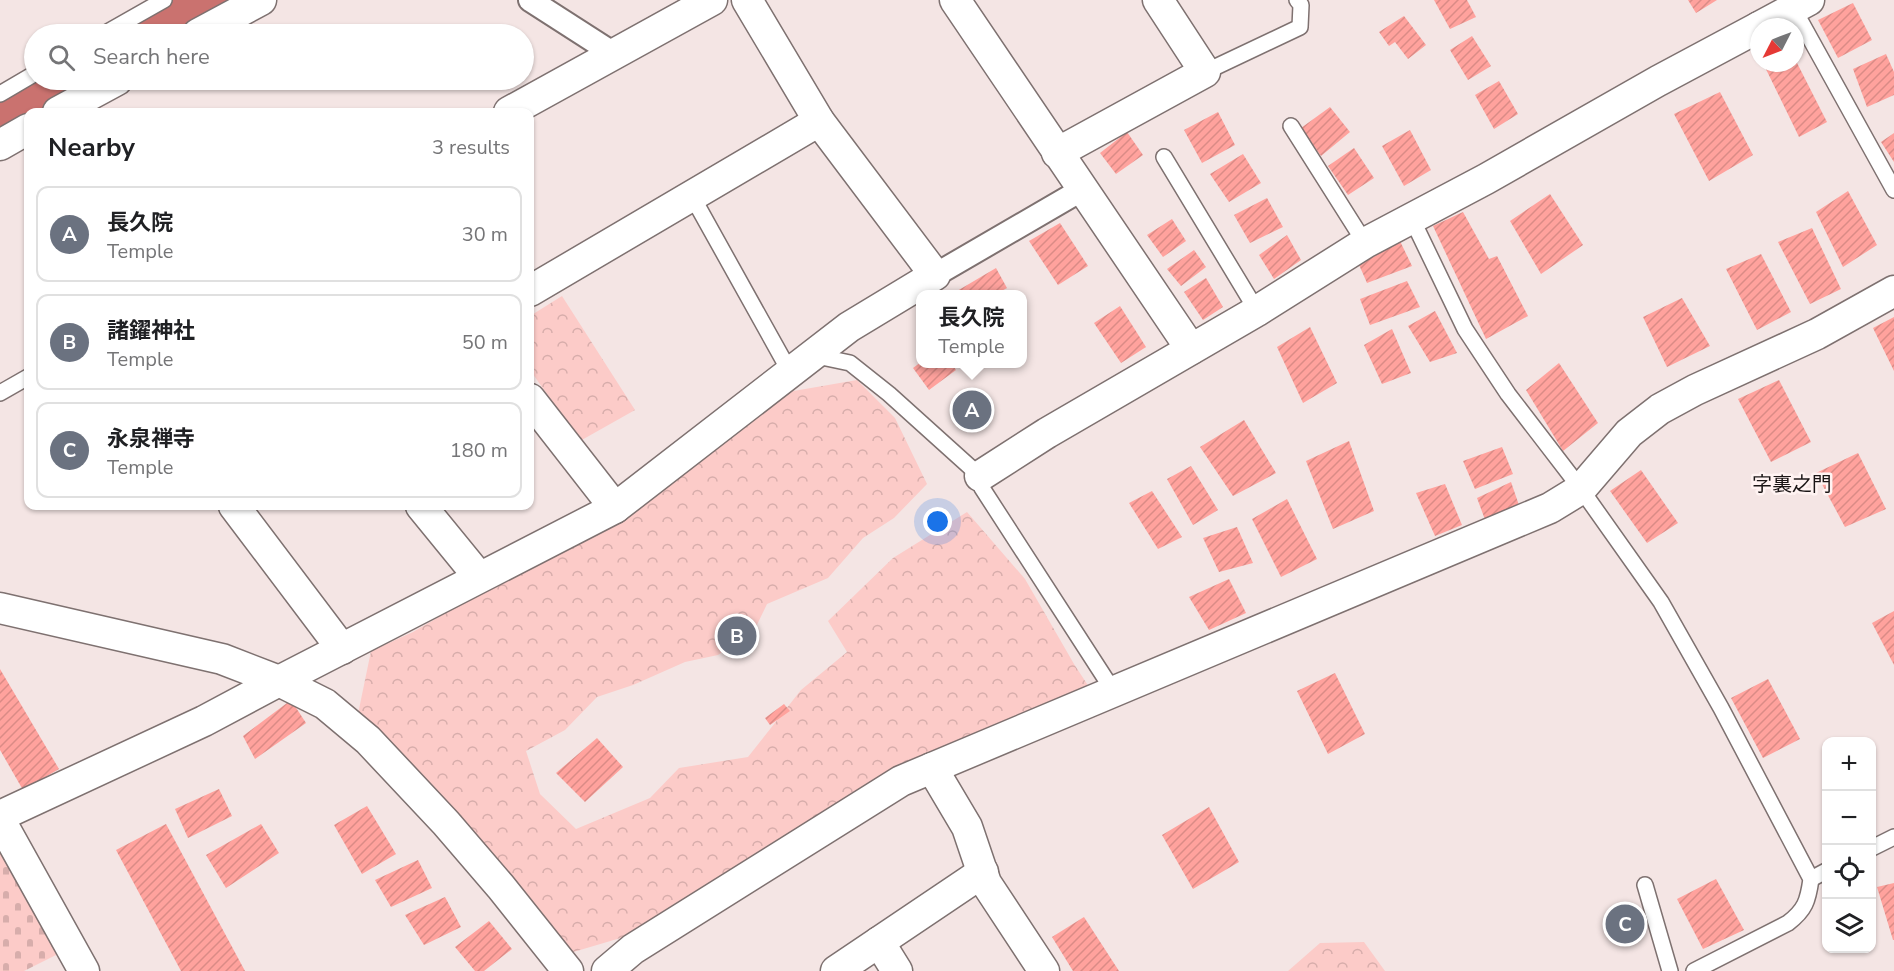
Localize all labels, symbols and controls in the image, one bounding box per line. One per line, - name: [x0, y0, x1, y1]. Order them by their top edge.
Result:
- north arrow: [1750, 18, 1804, 72]
- search box: [24, 24, 534, 90]
- icon: search: [45, 41, 78, 74]
- text: Search here: [93, 42, 210, 72]
- text: Nearby: [48, 130, 135, 165]
- text: 3 results: [432, 134, 510, 161]
- text: 長久院: [107, 208, 173, 238]
- text: A: [62, 221, 77, 248]
- text: 30 m: [462, 221, 508, 248]
- text: Temple: [107, 238, 173, 265]
- popup: [916, 290, 1027, 368]
- text: 長久院: [938, 303, 1004, 333]
- text: 諸鑃神社: [107, 316, 195, 346]
- text: B: [63, 329, 76, 356]
- text: 50 m: [462, 329, 508, 356]
- text: Temple: [938, 333, 1005, 360]
- text: Temple: [107, 346, 173, 373]
- pin: A: [952, 388, 992, 432]
- text: 永泉禅寺: [107, 424, 195, 454]
- text: C: [63, 437, 76, 464]
- text: 180 m: [450, 437, 508, 464]
- text: Temple: [107, 454, 173, 481]
- district label: 字裏之門: [1752, 471, 1832, 498]
- your location: [923, 507, 952, 536]
- pin: B: [718, 614, 756, 658]
- map controls: [1822, 737, 1876, 953]
- button: +: [1822, 737, 1876, 791]
- button: −: [1822, 791, 1876, 845]
- button: locate: [1822, 845, 1876, 899]
- button: layers: [1822, 899, 1876, 953]
- pin: C: [1606, 902, 1644, 946]

